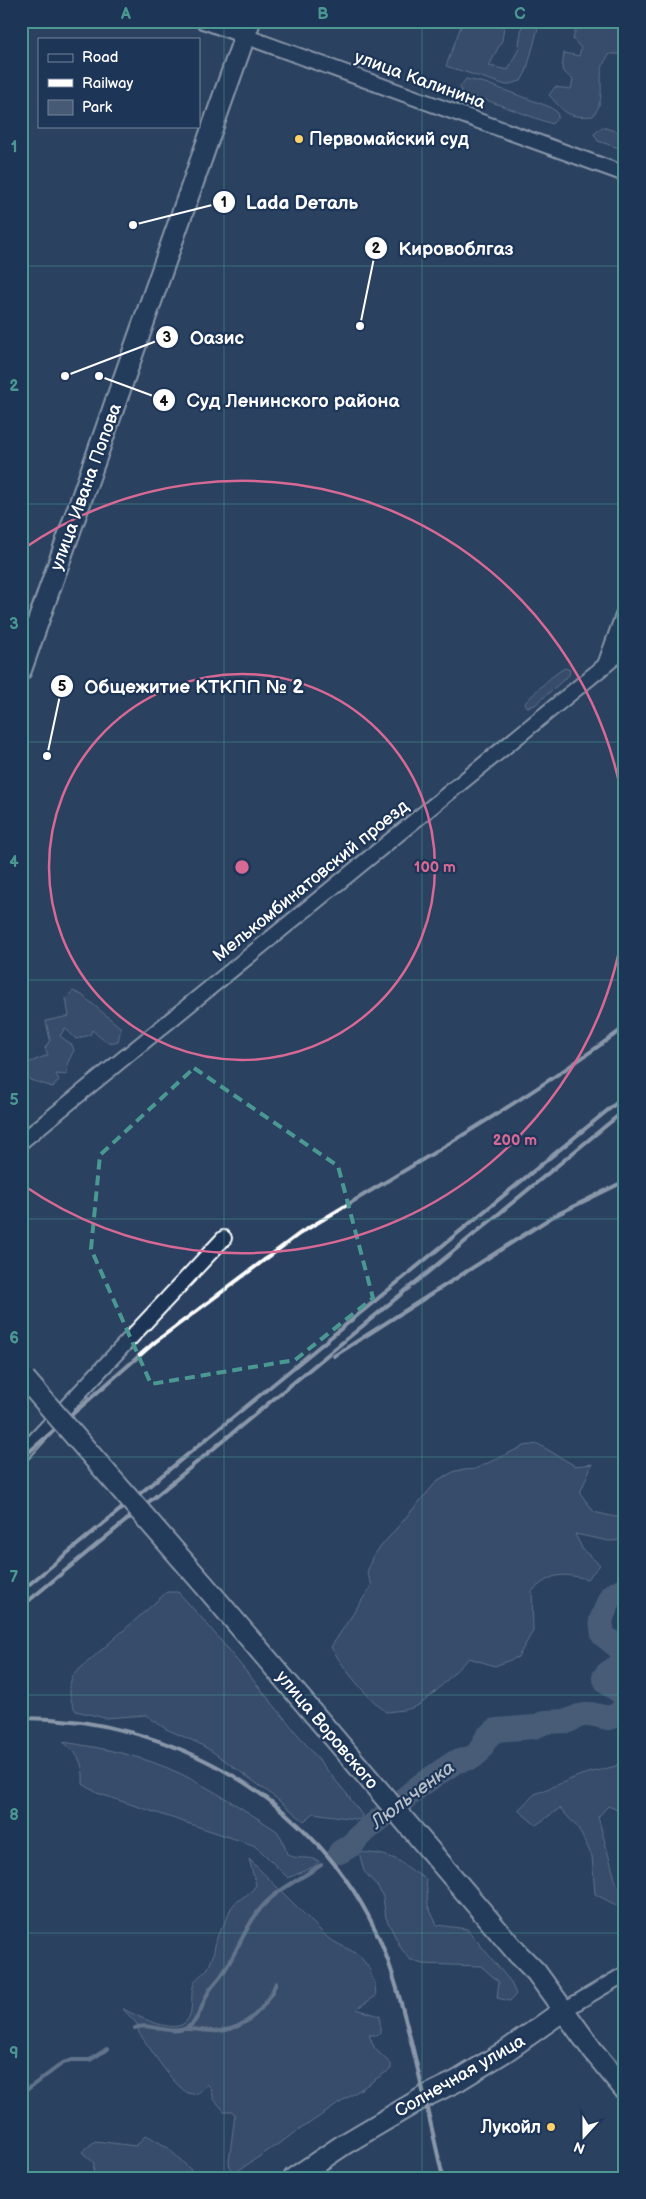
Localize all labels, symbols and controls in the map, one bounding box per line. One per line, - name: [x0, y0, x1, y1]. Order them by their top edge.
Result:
- text: A: [120, 5, 131, 24]
- text: B: [317, 5, 329, 24]
- text: C: [514, 5, 526, 24]
- legend: [38, 38, 200, 128]
- street label: улица Калинина: [351, 46, 489, 114]
- text: Road: [82, 48, 118, 67]
- text: Railway: [82, 74, 133, 93]
- text: Park: [82, 98, 113, 117]
- place label: Первомайский суд: [309, 129, 469, 150]
- marker: Первомайский суд: [293, 133, 305, 145]
- text: 1: [11, 138, 17, 157]
- callout: Lada Dеталь: [211, 185, 369, 219]
- text: Lada Dеталь: [246, 192, 359, 215]
- text: 1: [221, 193, 227, 212]
- callout: Кировоблгаз: [363, 231, 523, 265]
- text: Кировоблгаз: [399, 238, 513, 261]
- text: 2: [372, 239, 381, 258]
- callout: Оазис: [155, 320, 254, 354]
- text: Оазис: [190, 327, 245, 350]
- text: 3: [163, 328, 172, 347]
- text: 2: [9, 377, 19, 396]
- callout: Суд Ленинского района: [152, 383, 410, 417]
- text: Суд Ленинского района: [187, 390, 400, 413]
- text: 4: [160, 392, 169, 411]
- street label: улица Ивана Попова: [46, 400, 126, 574]
- text: 3: [9, 615, 19, 634]
- callout: Общежитие КТКПП № 2: [49, 669, 314, 703]
- text: Общежитие КТКПП № 2: [84, 676, 304, 699]
- text: 5: [58, 677, 67, 696]
- street label: Мелькомбинатовский проезд: [209, 796, 413, 966]
- text: 4: [9, 853, 19, 872]
- centre of rings: [233, 858, 251, 876]
- text: 100 m: [414, 858, 456, 877]
- text: 5: [9, 1091, 19, 1110]
- text: 200 m: [493, 1131, 537, 1150]
- text: 6: [9, 1329, 19, 1348]
- text: 7: [10, 1568, 19, 1587]
- street label: улица Воровского: [271, 1667, 383, 1793]
- water label: Люльченка: [366, 1756, 459, 1835]
- text: 8: [9, 1806, 19, 1825]
- street label: Солнечная улица: [391, 2030, 529, 2122]
- text: 9: [9, 2044, 19, 2063]
- north arrow: [558, 2112, 608, 2162]
- place label: Лукойл: [480, 2117, 541, 2138]
- marker: Лукойл: [545, 2121, 557, 2133]
- text: N: [572, 2138, 587, 2157]

